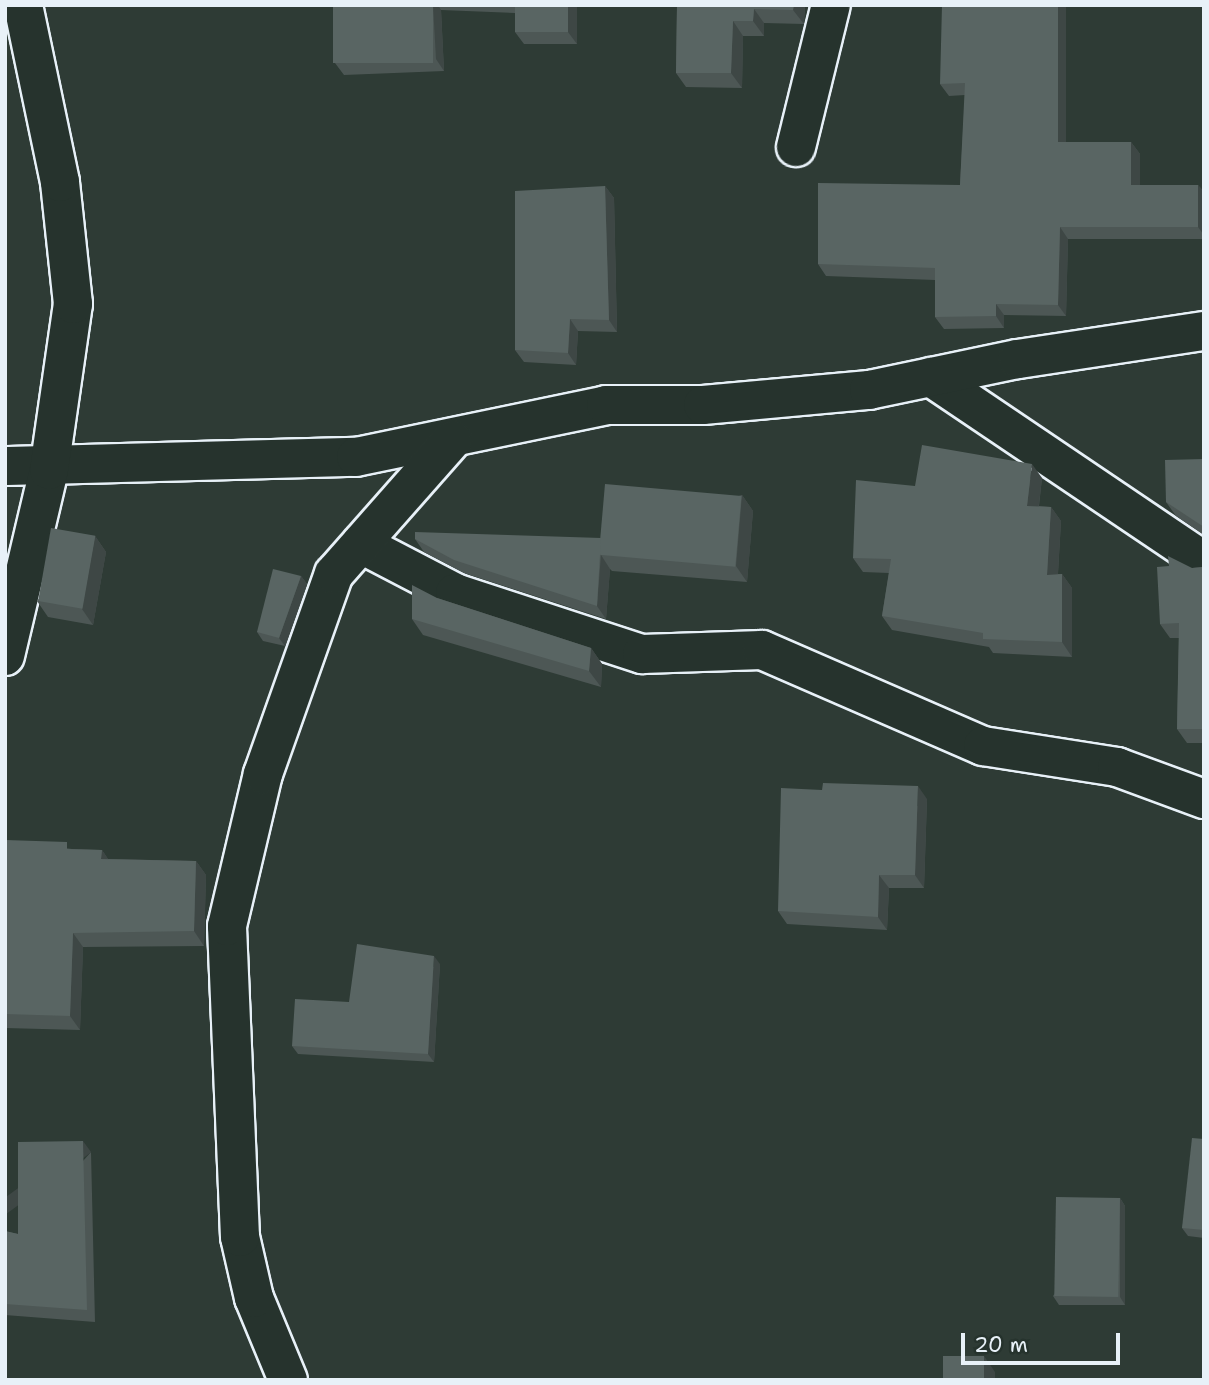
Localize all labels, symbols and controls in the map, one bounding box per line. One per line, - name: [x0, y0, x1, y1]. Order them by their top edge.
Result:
- scale bar: [964, 1318, 1123, 1362]
- text: 20 m: [974, 1331, 1028, 1359]

